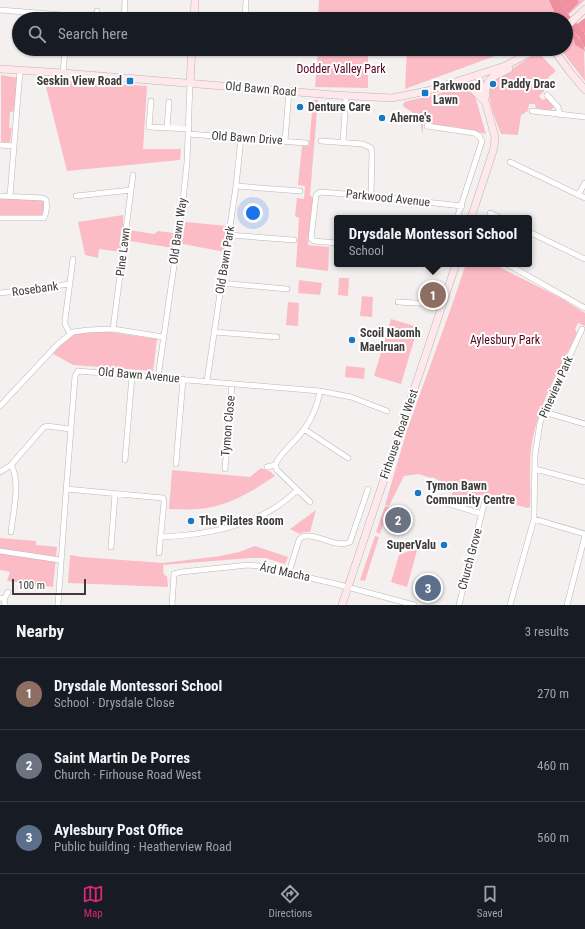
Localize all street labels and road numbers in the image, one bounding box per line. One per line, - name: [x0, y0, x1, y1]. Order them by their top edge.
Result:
- street label: Old Bawn Road: [225, 79, 297, 99]
- street label: Old Bawn Drive: [211, 129, 283, 147]
- street label: Parkwood Avenue: [345, 187, 431, 209]
- street label: Old Bawn Way: [166, 197, 190, 265]
- street label: Old Bawn Park: [213, 224, 237, 295]
- street label: Pine Lawn: [113, 227, 133, 277]
- street label: Rosebank: [11, 279, 60, 299]
- street label: Pineview Park: [536, 353, 576, 420]
- street label: Old Bawn Avenue: [98, 364, 181, 386]
- street label: Firhouse Road West: [377, 387, 421, 481]
- street label: Tymon Close: [218, 395, 238, 457]
- street label: Church Grove: [455, 526, 485, 591]
- street label: Árd Macha: [259, 559, 312, 584]

